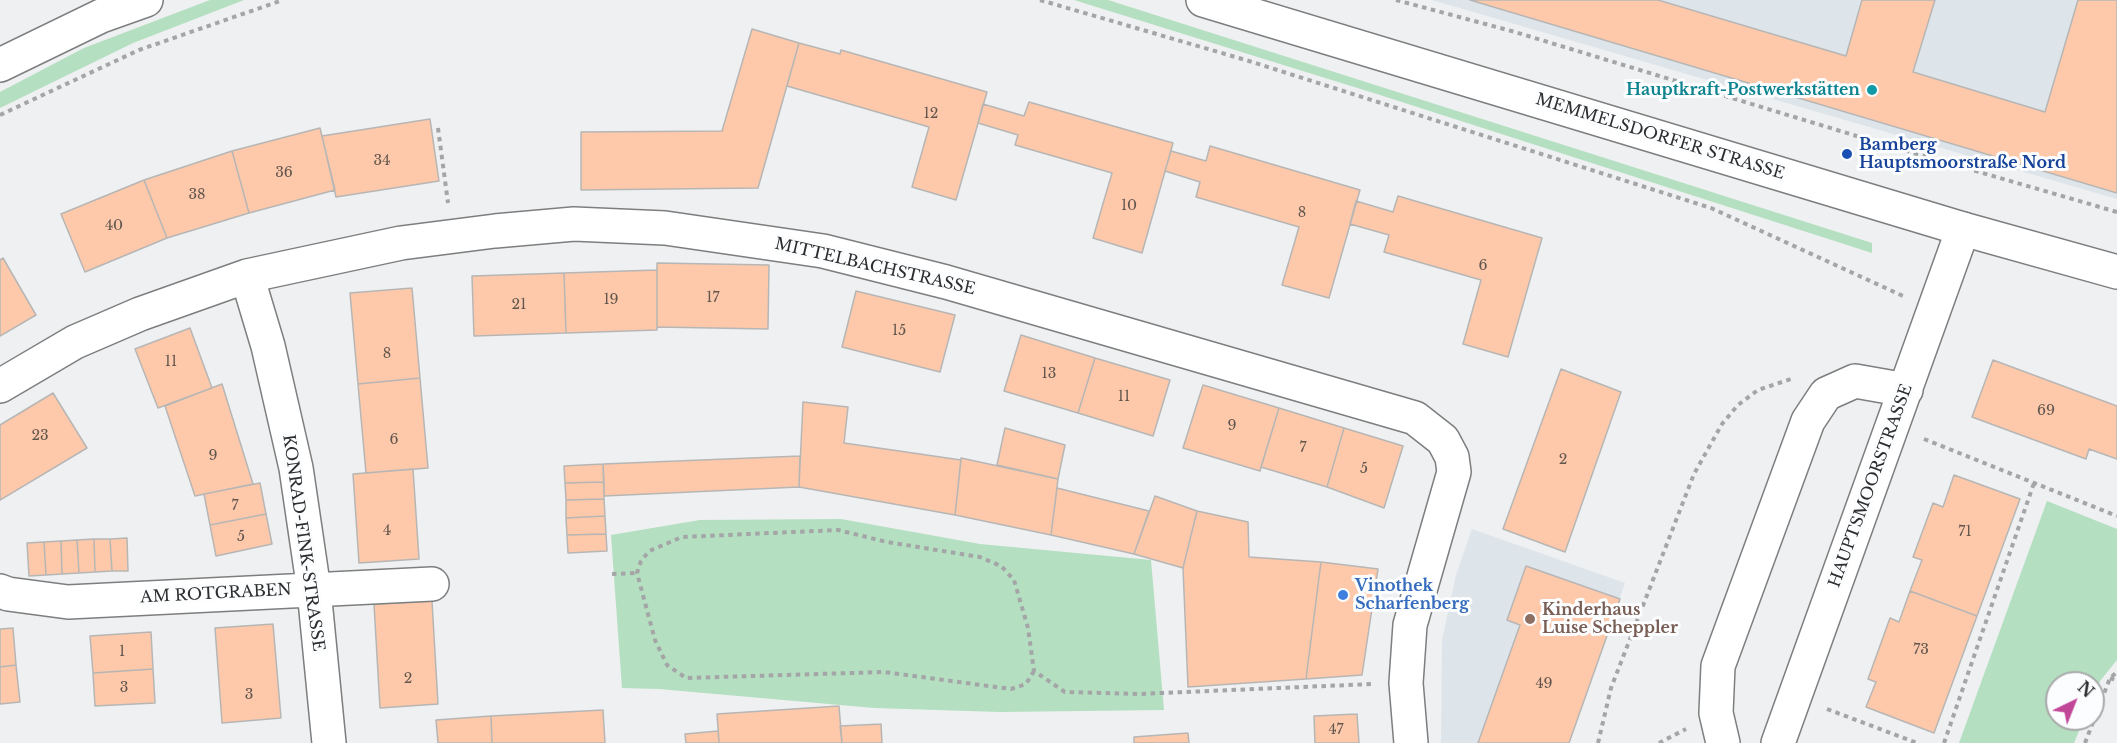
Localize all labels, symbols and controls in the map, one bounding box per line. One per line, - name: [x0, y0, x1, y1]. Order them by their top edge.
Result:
- place label: Hauptkraft-Postwerkstätten: [1626, 80, 1860, 100]
- marker: Hauptkraft-Postwerkstätten: [1865, 83, 1879, 97]
- street label: MEMMELSDORFER STRASSE: [1533, 90, 1787, 184]
- house number: 12: [924, 106, 938, 122]
- place label: Bamberg Hauptsmoorstraße Nord: [1859, 135, 2066, 173]
- marker: Bamberg Hauptsmoorstraße Nord: [1840, 147, 1854, 161]
- house number: 34: [374, 153, 390, 169]
- house number: 36: [275, 165, 293, 181]
- house number: 38: [188, 187, 206, 203]
- house number: 10: [1121, 198, 1137, 214]
- house number: 8: [1298, 205, 1306, 221]
- house number: 40: [105, 218, 123, 234]
- street label: MITTELBACHSTRASSE: [773, 235, 977, 299]
- house number: 6: [1478, 258, 1488, 274]
- house number: 17: [706, 290, 720, 306]
- house number: 19: [603, 292, 619, 308]
- house number: 21: [512, 297, 526, 313]
- house number: 15: [892, 323, 906, 339]
- house number: 8: [383, 346, 391, 362]
- house number: 11: [165, 354, 177, 370]
- house number: 13: [1042, 366, 1056, 382]
- street label: HAUPTSMOORSTRASSE: [1825, 382, 1917, 590]
- house number: 11: [1118, 389, 1130, 405]
- house number: 69: [2037, 403, 2055, 419]
- house number: 9: [1227, 418, 1237, 434]
- house number: 23: [31, 428, 49, 444]
- house number: 6: [389, 432, 399, 448]
- street label: KONRAD-FINK-STRASSE: [278, 433, 328, 653]
- house number: 7: [1299, 440, 1307, 456]
- house number: 9: [208, 448, 218, 464]
- house number: 2: [1559, 452, 1567, 468]
- house number: 5: [1360, 461, 1368, 477]
- house number: 7: [231, 498, 239, 514]
- house number: 4: [383, 523, 391, 539]
- house number: 71: [1958, 524, 1972, 540]
- house number: 5: [237, 529, 245, 545]
- place label: Vinothek Scharfenberg: [1355, 576, 1469, 614]
- street label: AM ROTGRABEN: [140, 580, 292, 608]
- marker: Vinothek Scharfenberg: [1336, 588, 1350, 602]
- place label: Kinderhaus Luise Scheppler: [1542, 600, 1678, 638]
- marker: Kinderhaus Luise Scheppler: [1523, 612, 1537, 626]
- house number: 73: [1913, 642, 1929, 658]
- house number: 1: [119, 644, 125, 660]
- house number: 2: [404, 671, 412, 687]
- north arrow: [2045, 671, 2105, 731]
- house number: 49: [1535, 676, 1553, 692]
- text: N: [2074, 677, 2098, 702]
- house number: 3: [120, 680, 128, 696]
- house number: 3: [245, 687, 253, 703]
- house number: 47: [1328, 722, 1344, 738]

